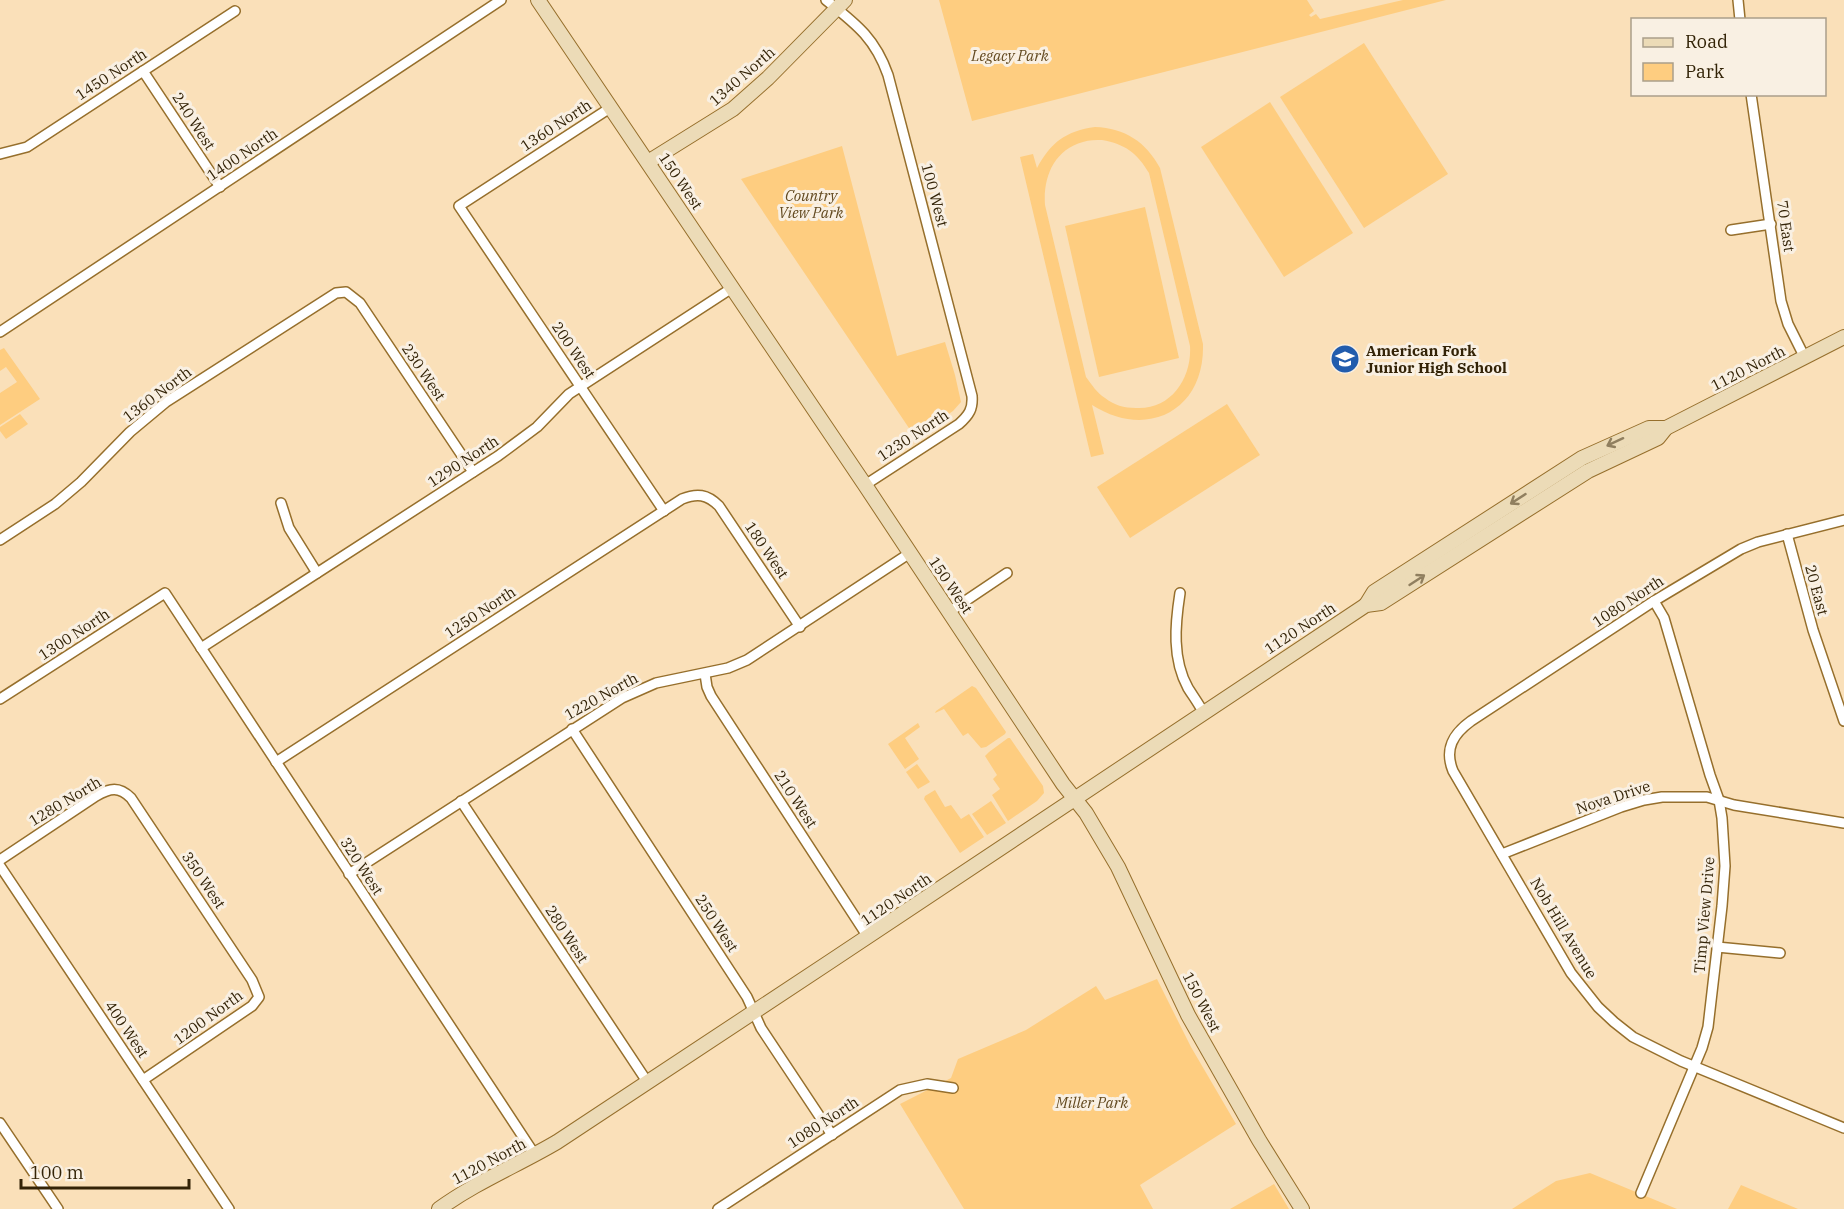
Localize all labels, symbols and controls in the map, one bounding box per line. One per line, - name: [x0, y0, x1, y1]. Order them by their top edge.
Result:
- legend: [1631, 18, 1826, 96]
- text: Road: [1685, 30, 1728, 53]
- street label: 1340 North: [705, 42, 779, 110]
- street label: 1450 North: [72, 44, 150, 104]
- park label: Legacy Park: [970, 46, 1049, 65]
- text: Park: [1685, 60, 1725, 83]
- street label: 240 West: [168, 89, 220, 153]
- street label: 1360 North: [517, 95, 595, 155]
- street label: 1400 North: [203, 123, 281, 185]
- street label: 150 West: [655, 149, 707, 213]
- street label: 100 West: [917, 161, 953, 229]
- park label: Country View Park: [779, 186, 843, 222]
- street label: 70 East: [1773, 199, 1799, 253]
- street label: 200 West: [548, 318, 600, 382]
- street label: 230 West: [398, 340, 450, 404]
- place label: American Fork Junior High School: [1366, 341, 1507, 377]
- street label: 1120 North: [1708, 341, 1788, 395]
- school or university icon: American Fork Junior High School: [1329, 343, 1361, 375]
- street label: 1360 North: [119, 362, 195, 426]
- street label: 1230 North: [874, 405, 952, 465]
- street label: 1290 North: [424, 431, 502, 491]
- one-way arrow: [1606, 437, 1624, 449]
- one-way arrow: [1510, 494, 1527, 506]
- street label: 180 West: [741, 518, 793, 582]
- street label: 150 West: [925, 553, 977, 617]
- street label: 20 East: [1801, 563, 1833, 617]
- street label: 1080 North: [1589, 571, 1667, 631]
- one-way arrow: [1408, 573, 1425, 585]
- street label: 1250 North: [441, 582, 519, 642]
- street label: 1120 North: [1261, 598, 1339, 658]
- street label: 1300 North: [35, 604, 113, 664]
- street label: 1220 North: [561, 668, 641, 724]
- street label: 210 West: [770, 767, 822, 831]
- street label: 1280 North: [25, 772, 105, 830]
- street label: Nova Drive: [1573, 776, 1653, 818]
- street label: 320 West: [336, 834, 388, 898]
- street label: 350 West: [178, 848, 230, 912]
- street label: Timp View Drive: [1689, 856, 1719, 974]
- street label: 1120 North: [857, 868, 935, 930]
- street label: Nob Hill Avenue: [1526, 874, 1602, 982]
- street label: 250 West: [691, 891, 743, 955]
- street label: 280 West: [541, 902, 593, 966]
- street label: 150 West: [1179, 969, 1225, 1035]
- street label: 1200 North: [170, 986, 246, 1048]
- street label: 400 West: [101, 997, 153, 1061]
- street label: 1080 North: [784, 1092, 862, 1152]
- park label: Miller Park: [1055, 1093, 1128, 1112]
- street label: 1120 North: [449, 1134, 529, 1188]
- scale bar: [21, 1152, 189, 1190]
- text: 100 m: [30, 1161, 84, 1184]

